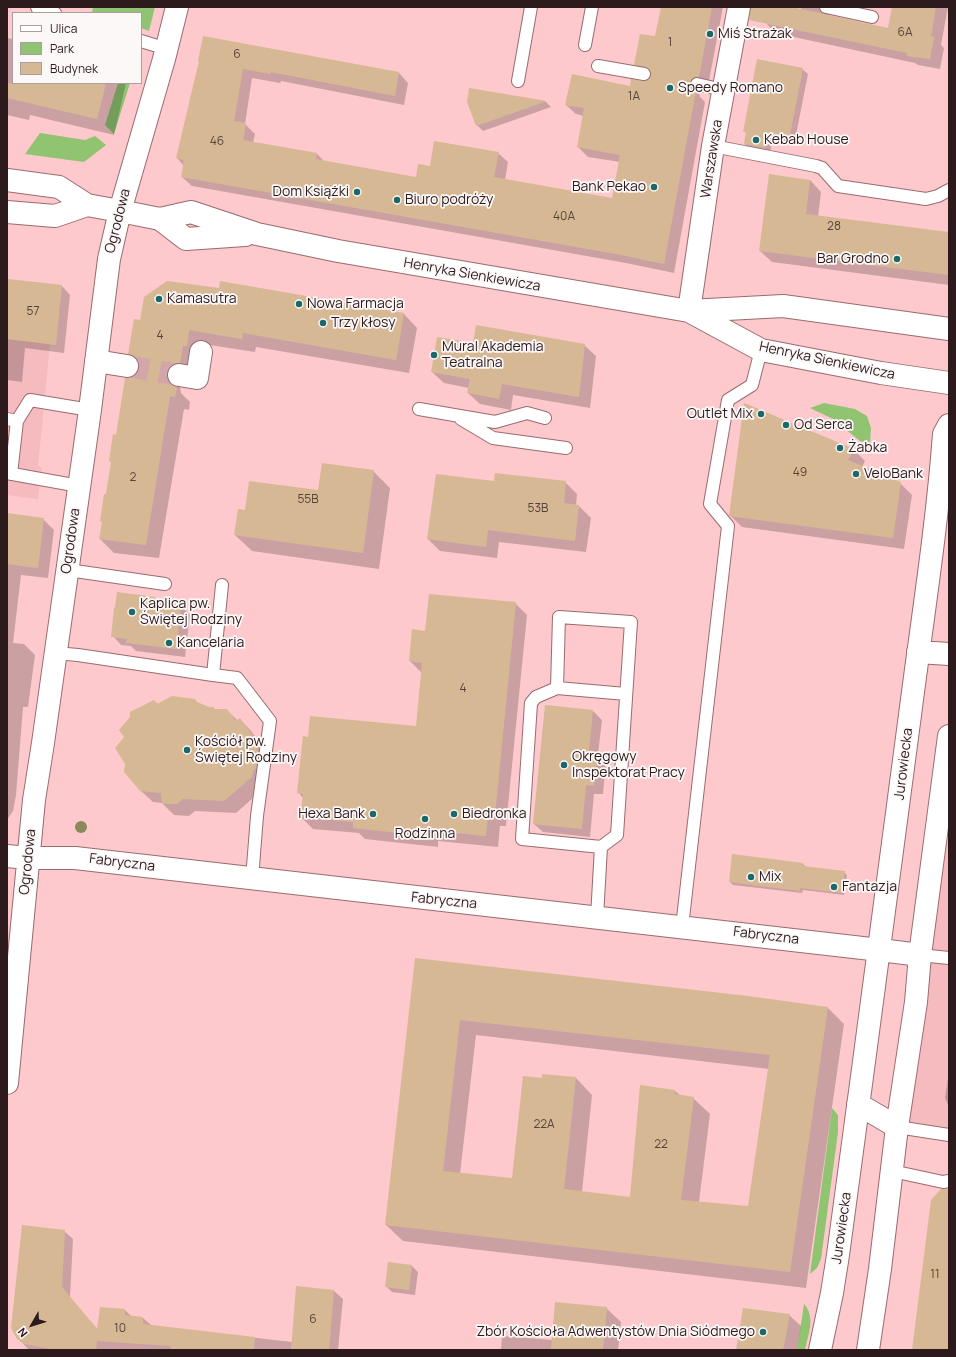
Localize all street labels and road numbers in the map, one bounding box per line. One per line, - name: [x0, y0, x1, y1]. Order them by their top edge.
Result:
- street label: Warszawska: [697, 118, 727, 200]
- street label: Ogrodowa: [102, 187, 134, 255]
- street label: Henryka Sienkiewicza: [402, 255, 542, 295]
- street label: Henryka Sienkiewicza: [757, 338, 897, 384]
- street label: Ogrodowa: [58, 507, 84, 575]
- street label: Jurowiecka: [891, 727, 917, 801]
- street label: Ogrodowa: [16, 828, 40, 896]
- street label: Fabryczna: [88, 851, 156, 875]
- street label: Fabryczna: [410, 889, 478, 913]
- street label: Fabryczna: [732, 924, 800, 948]
- street label: Jurowiecka: [829, 1191, 855, 1265]

